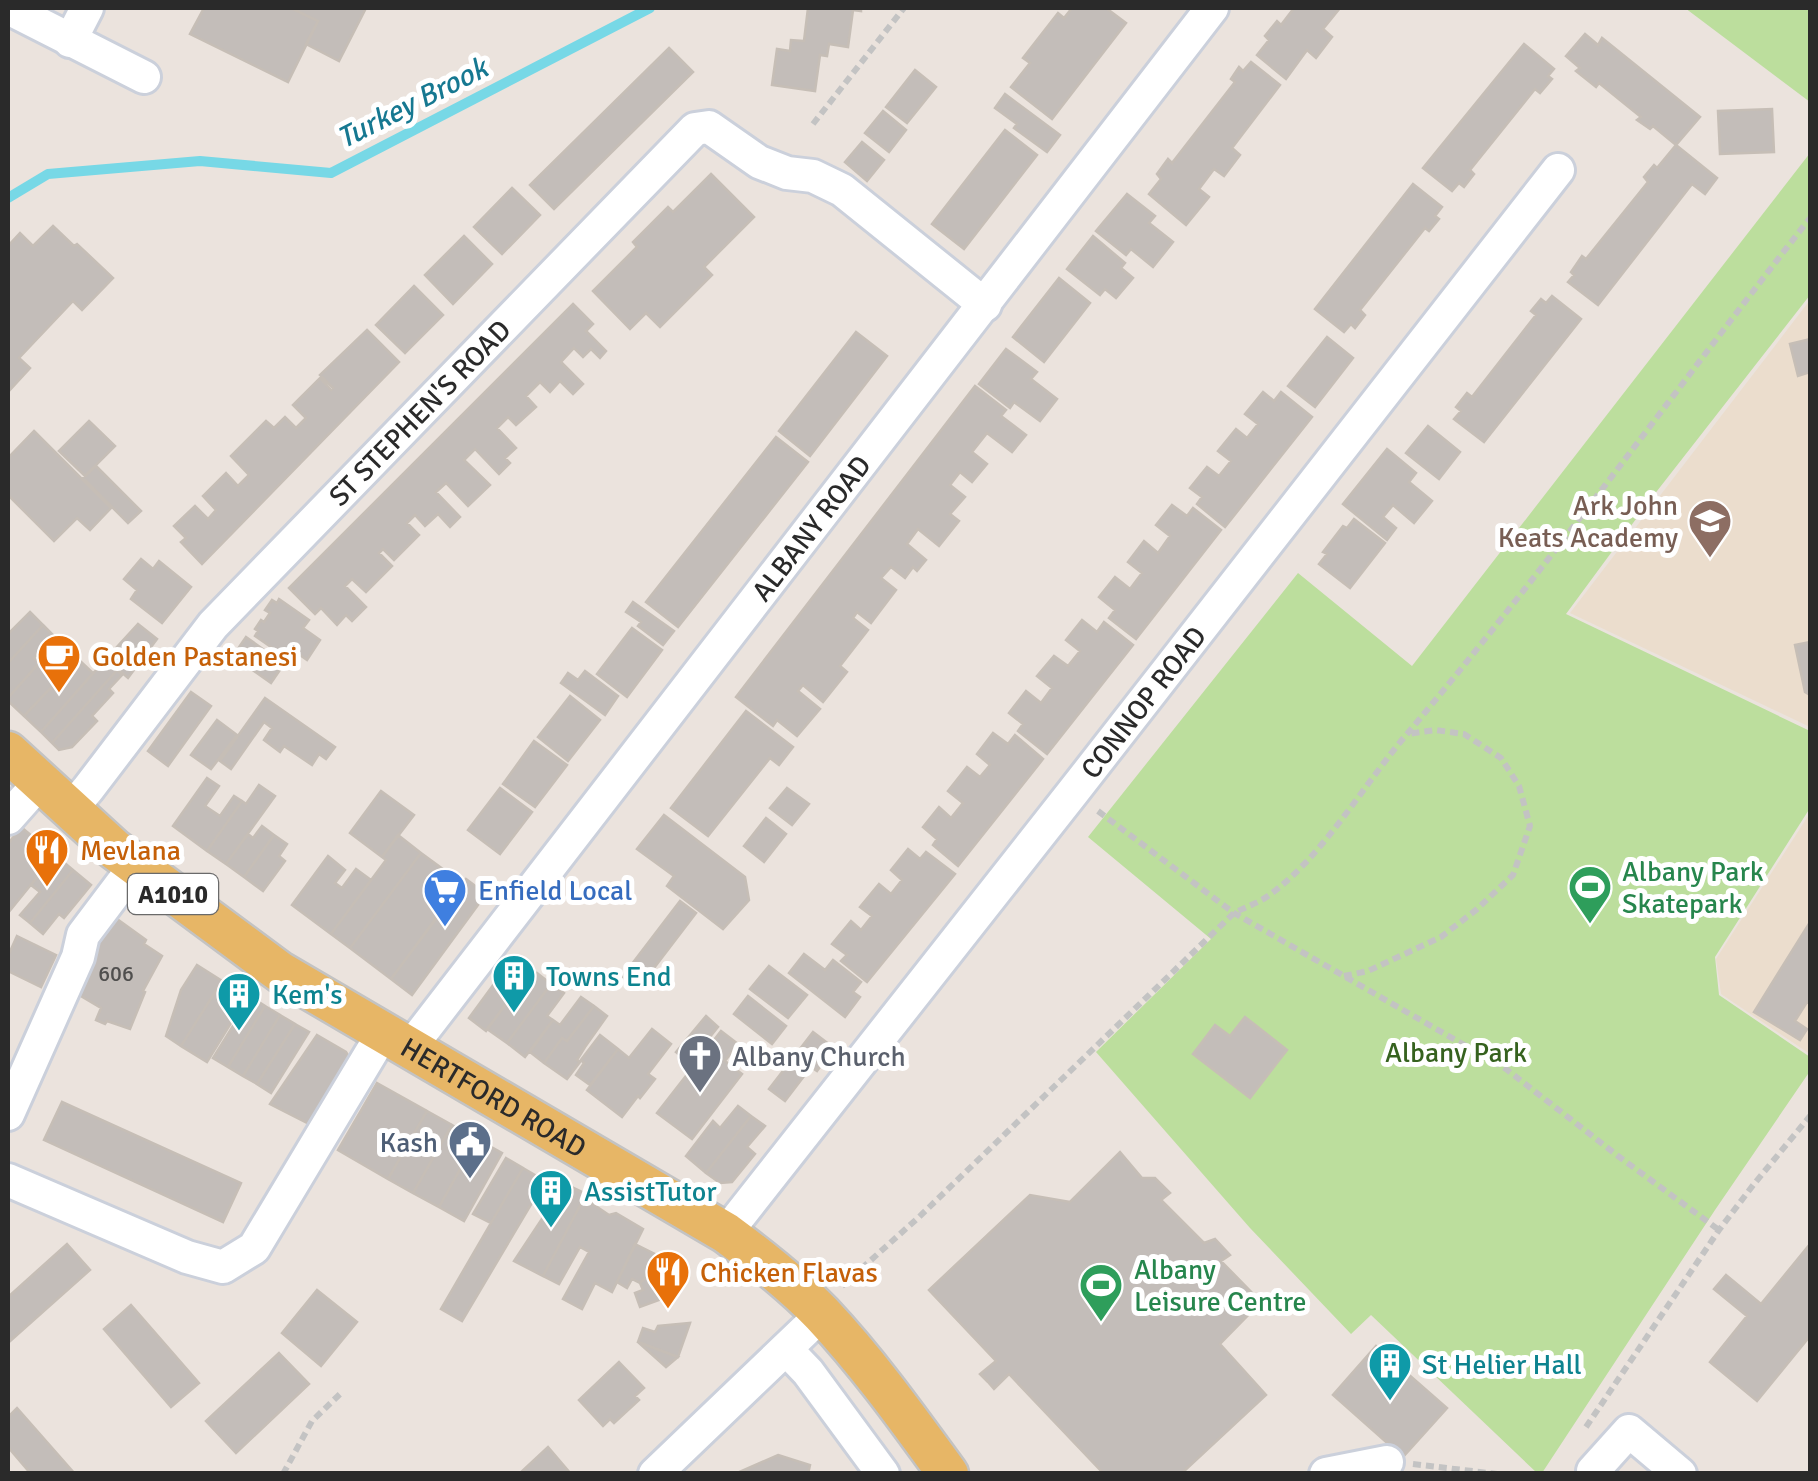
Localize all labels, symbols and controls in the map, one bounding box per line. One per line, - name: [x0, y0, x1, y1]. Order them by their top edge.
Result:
- water label: Turkey Brook: [331, 48, 496, 157]
- street label: ST STEPHEN'S ROAD: [322, 313, 518, 513]
- street label: ALBANY ROAD: [745, 449, 878, 608]
- place label: Ark John Keats Academy: [1498, 489, 1678, 555]
- school or university icon: Ark John Keats Academy: [1687, 498, 1733, 559]
- street label: CONNOP ROAD: [1074, 620, 1214, 786]
- cafe icon: Golden Pastanesi: [36, 633, 82, 694]
- place label: Golden Pastanesi: [92, 640, 298, 674]
- restaurant icon: Mevlana: [24, 827, 70, 888]
- place label: Mevlana: [80, 834, 181, 868]
- place label: Albany Park Skatepark: [1622, 855, 1764, 921]
- sports icon: Albany Park Skatepark: [1567, 864, 1613, 925]
- supermarket icon: Enfield Local: [422, 867, 468, 928]
- road number: A1010: [128, 874, 218, 914]
- place label: Enfield Local: [478, 874, 633, 908]
- building icon: Towns End: [491, 953, 537, 1014]
- house number: 606: [98, 960, 134, 987]
- place label: Towns End: [546, 960, 672, 994]
- building icon: Kem's: [216, 971, 262, 1032]
- place label: Kem's: [272, 978, 343, 1012]
- street label: HERTFORD ROAD: [395, 1031, 592, 1165]
- church icon: Albany Church: [677, 1033, 723, 1094]
- park label: Albany Park: [1385, 1036, 1527, 1070]
- place label: Albany Church: [732, 1040, 906, 1074]
- public building icon: Kash: [447, 1119, 493, 1180]
- place label: Kash: [380, 1126, 438, 1160]
- building icon: AssistTutor: [528, 1168, 574, 1229]
- place label: AssistTutor: [584, 1175, 717, 1209]
- restaurant icon: Chicken Flavas: [645, 1249, 691, 1310]
- place label: Albany Leisure Centre: [1134, 1253, 1307, 1319]
- place label: Chicken Flavas: [700, 1256, 878, 1290]
- sports icon: Albany Leisure Centre: [1078, 1262, 1124, 1323]
- building icon: St Helier Hall: [1367, 1341, 1413, 1402]
- place label: St Helier Hall: [1422, 1348, 1582, 1382]

